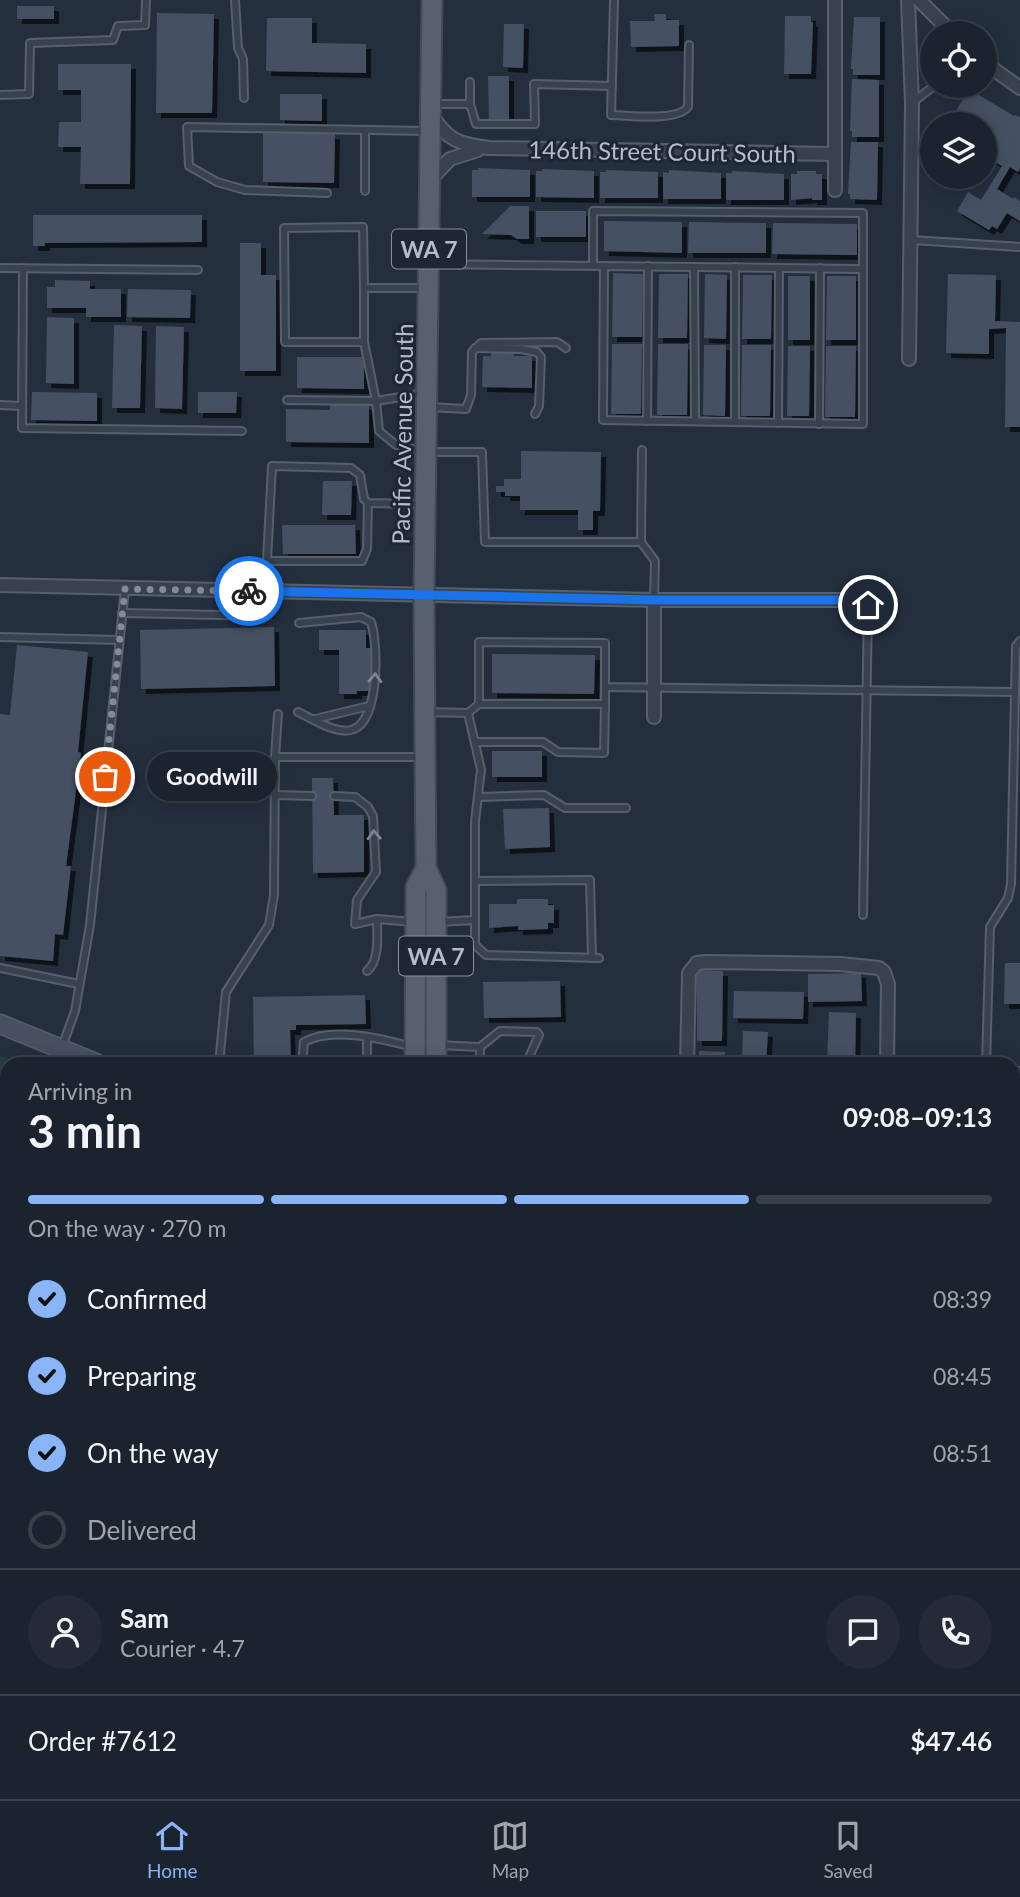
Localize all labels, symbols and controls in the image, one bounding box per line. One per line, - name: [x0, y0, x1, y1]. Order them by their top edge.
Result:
- map controls: [920, 21, 997, 189]
- button: locate: [920, 21, 997, 98]
- button: layers: [920, 112, 997, 189]
- street label: 146th Street Court South: [528, 134, 796, 168]
- road number: WA 7: [392, 230, 466, 268]
- street label: Pacific Avenue South: [386, 323, 418, 545]
- courier: [214, 556, 284, 626]
- icon: bike: [230, 572, 268, 610]
- pin: [838, 575, 898, 635]
- icon: home: [849, 586, 887, 624]
- one-way arrow: [367, 672, 382, 683]
- pin: [75, 747, 135, 807]
- callout: Goodwill: [147, 752, 276, 802]
- icon: bag: [86, 758, 124, 796]
- text: Goodwill: [166, 762, 258, 790]
- one-way arrow: [367, 830, 382, 841]
- road number: WA 7: [399, 937, 473, 976]
- text: Arriving in: [28, 1077, 132, 1105]
- text: 09:08–09:13: [843, 1101, 992, 1133]
- text: 3 min: [28, 1103, 142, 1158]
- text: On the way · 270 m: [28, 1214, 227, 1242]
- icon: check: [28, 1280, 66, 1318]
- text: Confirmed: [87, 1283, 207, 1315]
- text: 08:39: [933, 1285, 992, 1313]
- icon: check: [28, 1357, 66, 1395]
- text: Preparing: [87, 1360, 196, 1392]
- text: 08:45: [933, 1362, 992, 1390]
- icon: check: [28, 1434, 66, 1472]
- text: On the way: [87, 1437, 219, 1469]
- text: 08:51: [933, 1439, 992, 1467]
- text: Delivered: [87, 1514, 197, 1546]
- button: person: [28, 1595, 102, 1669]
- button: chat: [826, 1595, 900, 1669]
- button: phone: [918, 1595, 992, 1669]
- text: Sam: [120, 1602, 169, 1634]
- text: Courier · 4.7: [120, 1634, 245, 1662]
- text: Order #7612: [28, 1725, 177, 1757]
- text: $47.46: [910, 1725, 992, 1757]
- tab: Home: [147, 1817, 198, 1882]
- tab: Map: [491, 1817, 529, 1882]
- tab: Saved: [823, 1817, 873, 1882]

